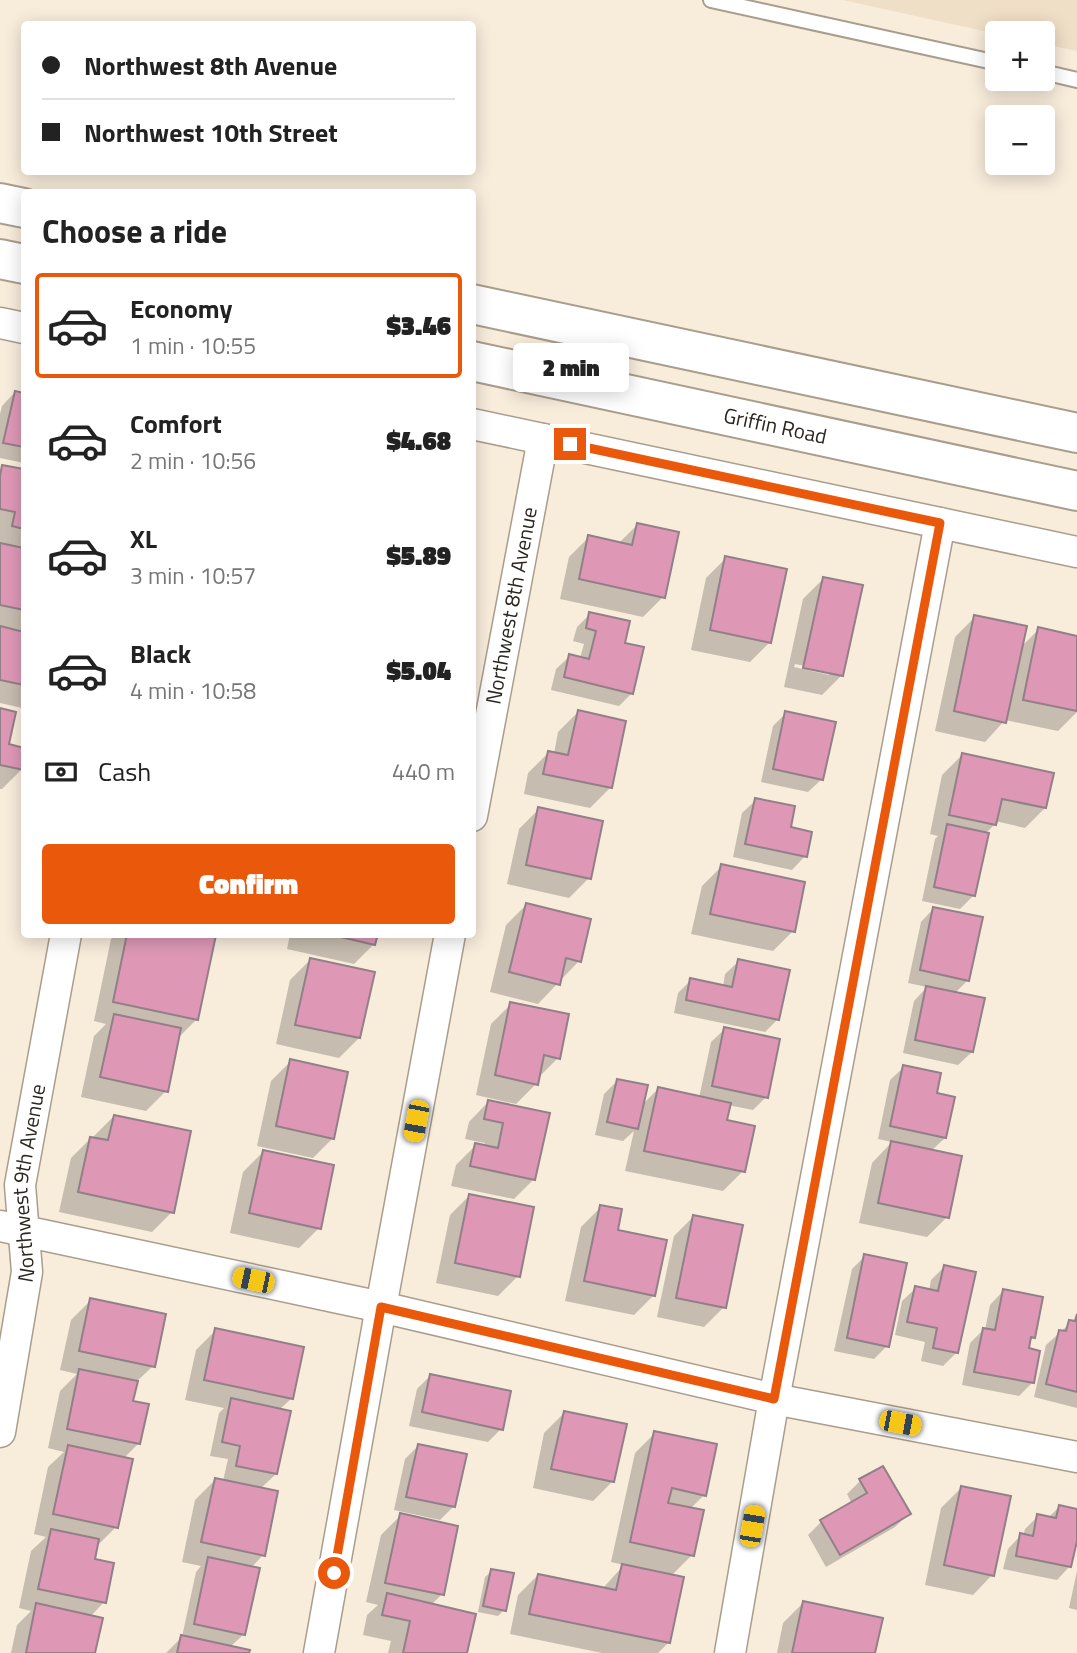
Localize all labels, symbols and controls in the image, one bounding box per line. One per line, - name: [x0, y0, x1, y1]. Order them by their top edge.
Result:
- map controls: [985, 21, 1055, 175]
- button: +: [985, 21, 1055, 91]
- text: Northwest 8th Avenue: [84, 46, 337, 85]
- button: −: [985, 105, 1055, 175]
- text: Northwest 10th Street: [84, 113, 338, 152]
- text: Choose a ride: [42, 207, 227, 255]
- text: Economy: [130, 289, 232, 328]
- icon: car: [46, 294, 109, 357]
- text: $3.46: [386, 306, 451, 345]
- text: 1 min · 10:55: [130, 328, 256, 363]
- callout: 2 min: [512, 342, 628, 392]
- text: 2 min: [542, 350, 600, 385]
- street label: Griffin Road: [721, 399, 830, 452]
- text: Comfort: [130, 404, 222, 443]
- icon: car: [46, 409, 109, 472]
- text: $4.68: [386, 421, 451, 460]
- route end: [554, 428, 586, 460]
- text: 2 min · 10:56: [130, 443, 256, 478]
- street label: Northwest 8th Avenue: [476, 504, 545, 707]
- text: XL: [130, 519, 157, 558]
- icon: car: [46, 524, 109, 587]
- text: $5.89: [386, 536, 451, 575]
- text: 3 min · 10:57: [130, 558, 256, 593]
- text: Black: [130, 634, 191, 673]
- icon: car: [46, 639, 109, 702]
- text: $5.04: [386, 651, 451, 690]
- text: 4 min · 10:58: [130, 673, 256, 708]
- text: Cash: [98, 752, 151, 791]
- icon: cash: [42, 753, 80, 791]
- text: 440 m: [392, 754, 455, 789]
- button: Confirm: [42, 844, 455, 924]
- street label: Northwest 9th Avenue: [3, 1081, 53, 1285]
- car: [402, 1098, 431, 1144]
- car: [231, 1265, 276, 1295]
- car: [878, 1409, 923, 1437]
- car: [739, 1503, 766, 1549]
- route start: [318, 1557, 350, 1589]

